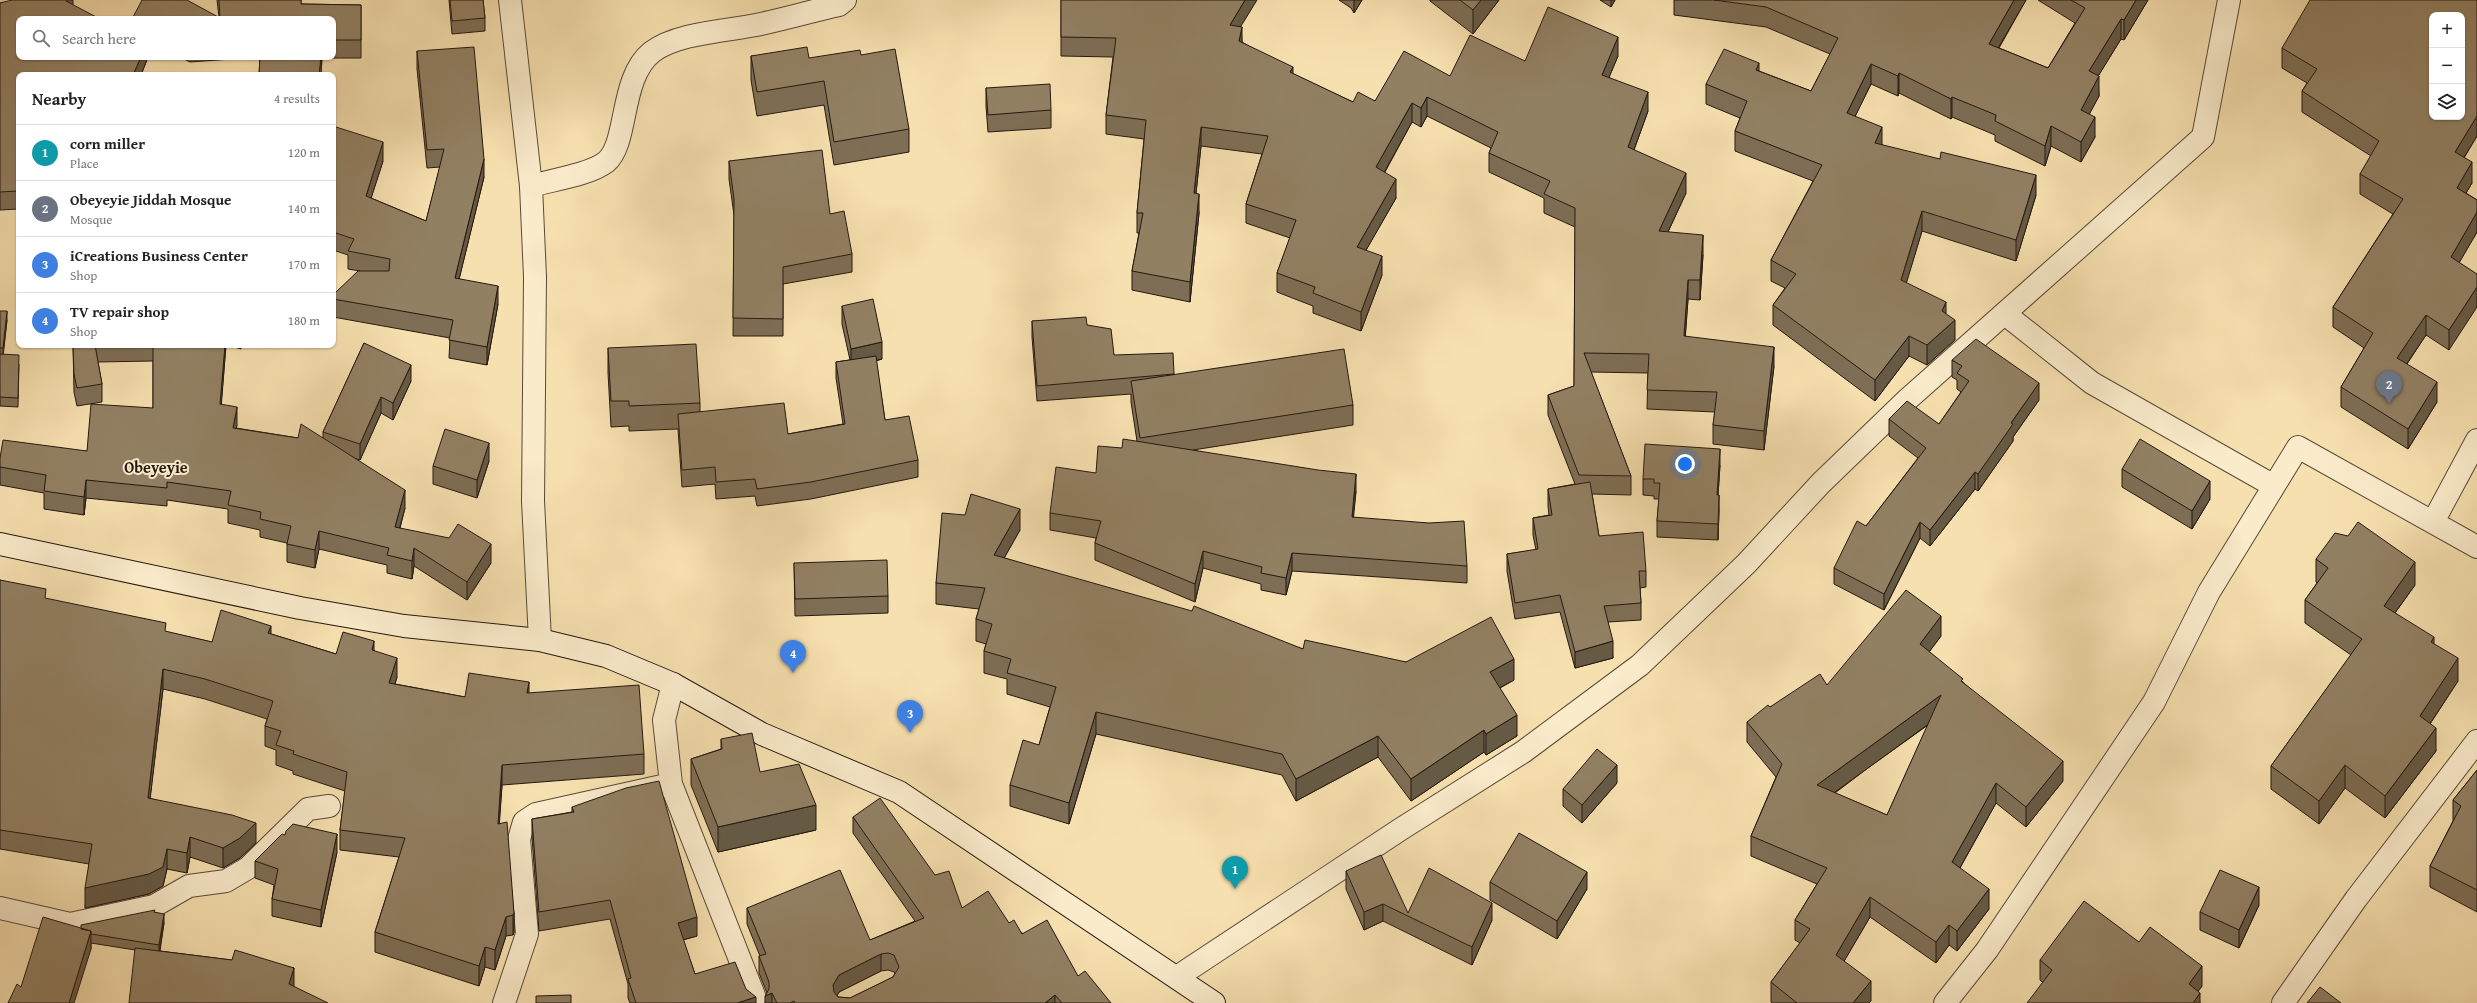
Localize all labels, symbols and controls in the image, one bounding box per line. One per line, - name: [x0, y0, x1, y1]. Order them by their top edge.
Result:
- map controls: [2429, 12, 2465, 120]
- button: +: [2429, 12, 2465, 48]
- search box: [16, 16, 336, 60]
- icon: search: [30, 27, 52, 49]
- text: Search here: [62, 28, 136, 49]
- button: −: [2429, 48, 2465, 84]
- button: layers: [2429, 84, 2465, 120]
- text: Nearby: [32, 86, 86, 111]
- text: 4 results: [274, 89, 320, 108]
- text: corn miller: [70, 133, 145, 154]
- text: 1: [42, 143, 48, 162]
- text: 120 m: [288, 143, 320, 162]
- text: Place: [70, 154, 99, 173]
- text: Obeyeyie Jiddah Mosque: [70, 189, 231, 210]
- text: 2: [42, 199, 48, 218]
- text: 140 m: [288, 199, 320, 218]
- text: Mosque: [70, 210, 112, 229]
- text: iCreations Business Center: [70, 245, 248, 266]
- text: 3: [42, 255, 48, 274]
- text: 170 m: [288, 255, 320, 274]
- text: Shop: [70, 266, 97, 285]
- text: TV repair shop: [70, 301, 169, 322]
- text: 4: [42, 311, 48, 330]
- text: 180 m: [288, 311, 320, 330]
- text: Shop: [70, 322, 97, 341]
- pin: 2: [2376, 371, 2402, 404]
- your location: [1675, 454, 1695, 474]
- district label: Obeyeyie: [124, 455, 188, 479]
- pin: 4: [780, 640, 806, 673]
- pin: 3: [897, 700, 923, 733]
- pin: 1: [1222, 856, 1248, 889]

